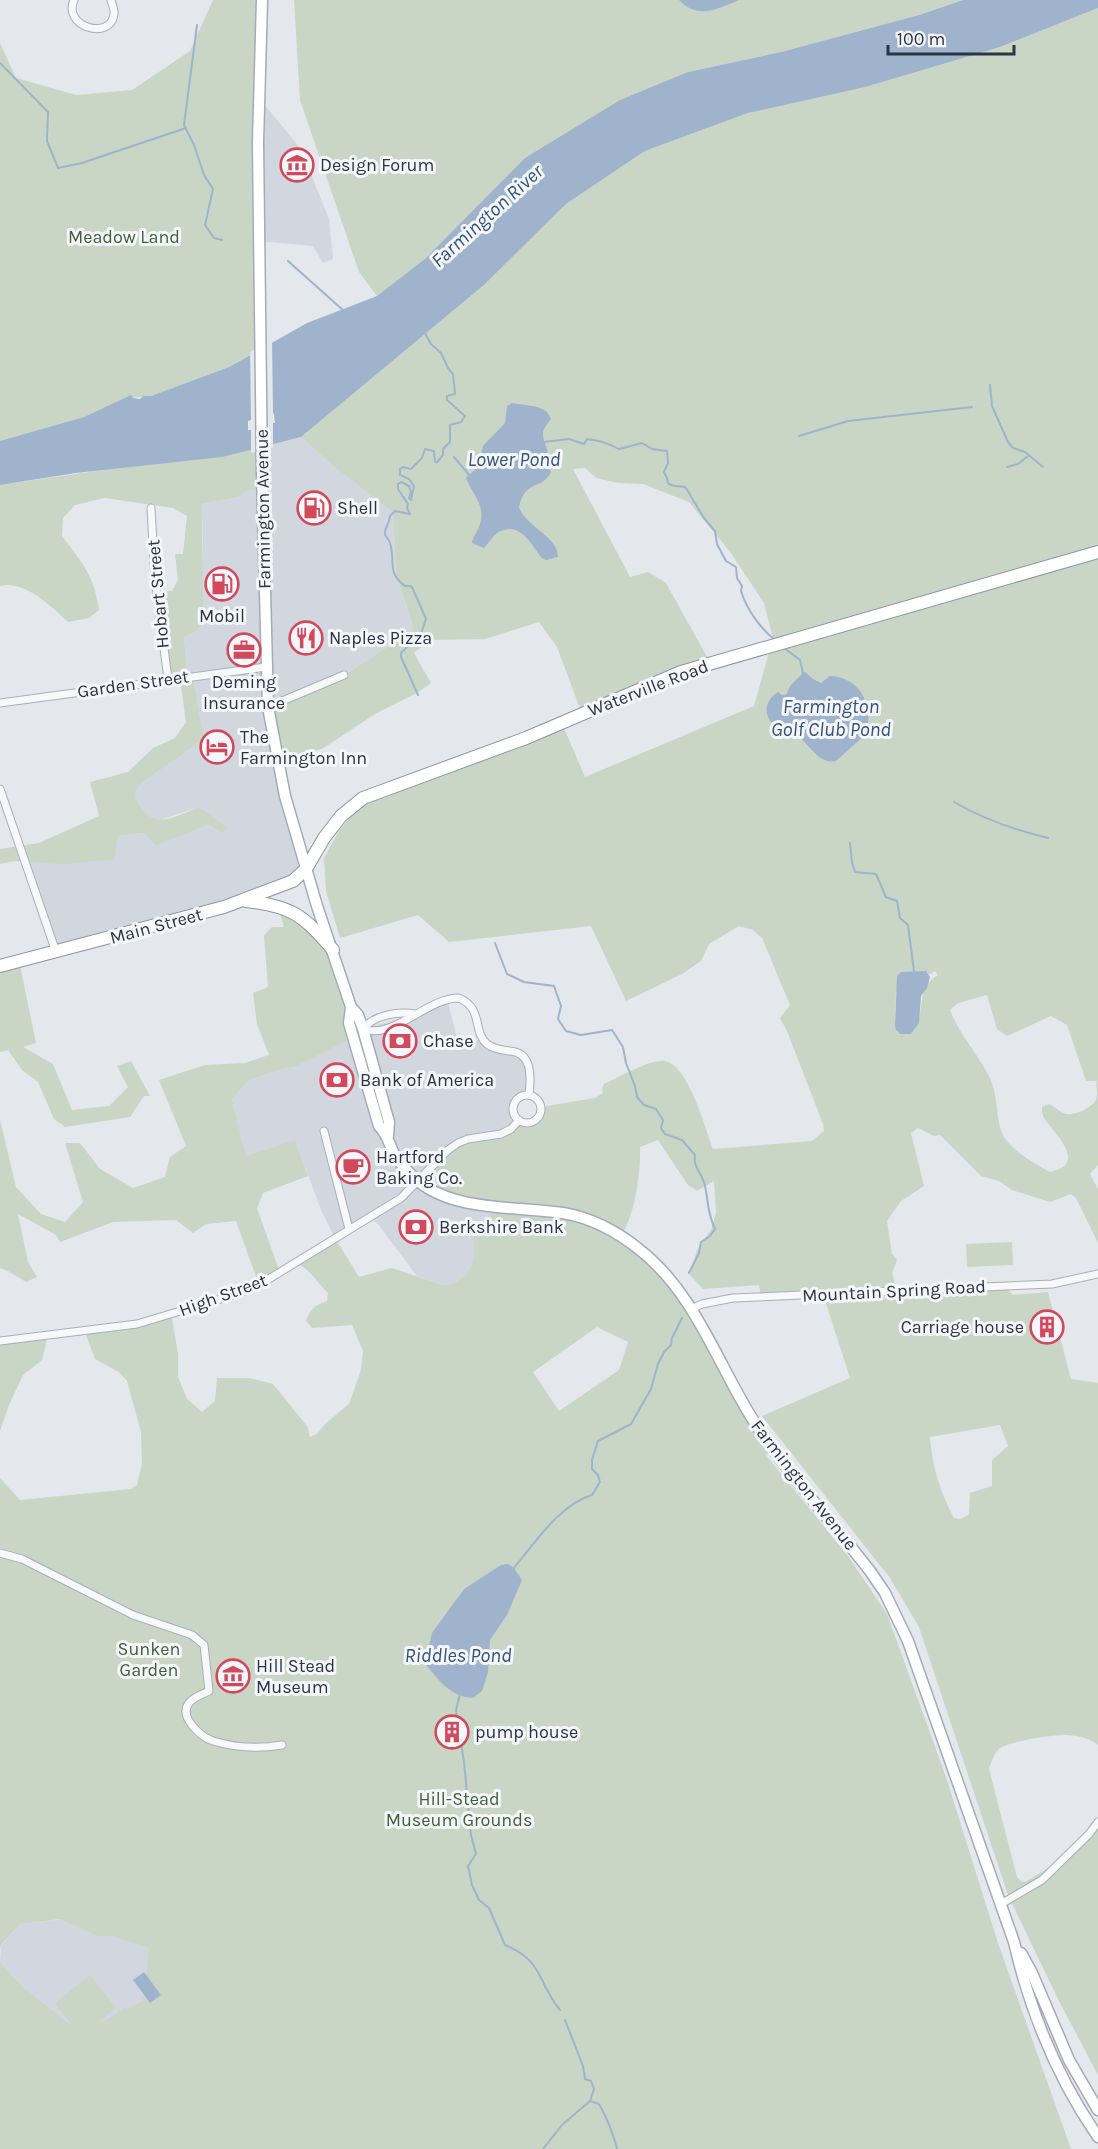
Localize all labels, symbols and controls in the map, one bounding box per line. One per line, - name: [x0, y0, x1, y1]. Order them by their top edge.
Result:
- scale bar: [888, 18, 1014, 56]
- text: 100 m: [897, 28, 945, 50]
- museum icon: Design Forum: [279, 147, 315, 183]
- place label: Design Forum: [320, 154, 434, 176]
- water label: Farmington River: [426, 159, 548, 272]
- park label: Meadow Land: [68, 226, 180, 248]
- street label: Farmington Avenue: [251, 429, 275, 589]
- water label: Lower Pond: [467, 448, 561, 471]
- fuel station icon: Shell: [296, 490, 332, 526]
- place label: Shell: [337, 497, 378, 519]
- street label: Hobart Street: [142, 538, 174, 649]
- fuel station icon: Mobil: [204, 566, 240, 602]
- place label: Mobil: [199, 605, 245, 627]
- restaurant icon: Naples Pizza: [288, 620, 324, 656]
- place label: Naples Pizza: [329, 627, 432, 649]
- office icon: Deming Insurance: [226, 632, 262, 668]
- street label: Waterville Road: [585, 655, 711, 721]
- street label: Garden Street: [76, 665, 190, 703]
- place label: Deming Insurance: [203, 671, 285, 714]
- water label: Farmington Golf Club Pond: [771, 695, 891, 741]
- place label: The Farmington Inn: [240, 726, 367, 769]
- hotel icon: The Farmington Inn: [199, 729, 235, 765]
- street label: Main Street: [107, 903, 205, 949]
- bank icon: Chase: [382, 1023, 418, 1059]
- place label: Chase: [423, 1030, 474, 1052]
- bank icon: Bank of America: [319, 1062, 355, 1098]
- place label: Bank of America: [360, 1069, 494, 1091]
- place label: Hartford Baking Co.: [376, 1146, 462, 1189]
- cafe icon: Hartford Baking Co.: [335, 1149, 371, 1185]
- bank icon: Berkshire Bank: [398, 1209, 434, 1245]
- place label: Berkshire Bank: [439, 1216, 564, 1238]
- street label: High Street: [176, 1269, 270, 1321]
- street label: Mountain Spring Road: [802, 1275, 986, 1307]
- building icon: Carriage house: [1029, 1309, 1065, 1345]
- place label: Carriage house: [901, 1316, 1024, 1338]
- street label: Farmington Avenue: [746, 1415, 862, 1555]
- park label: Sunken Garden: [118, 1638, 180, 1681]
- water label: Riddles Pond: [404, 1644, 512, 1667]
- place label: Hill Stead Museum: [256, 1655, 335, 1698]
- museum icon: Hill Stead Museum: [215, 1658, 251, 1694]
- building icon: pump house: [434, 1714, 470, 1750]
- place label: pump house: [475, 1721, 578, 1743]
- park label: Hill-Stead Museum Grounds: [386, 1788, 532, 1831]

